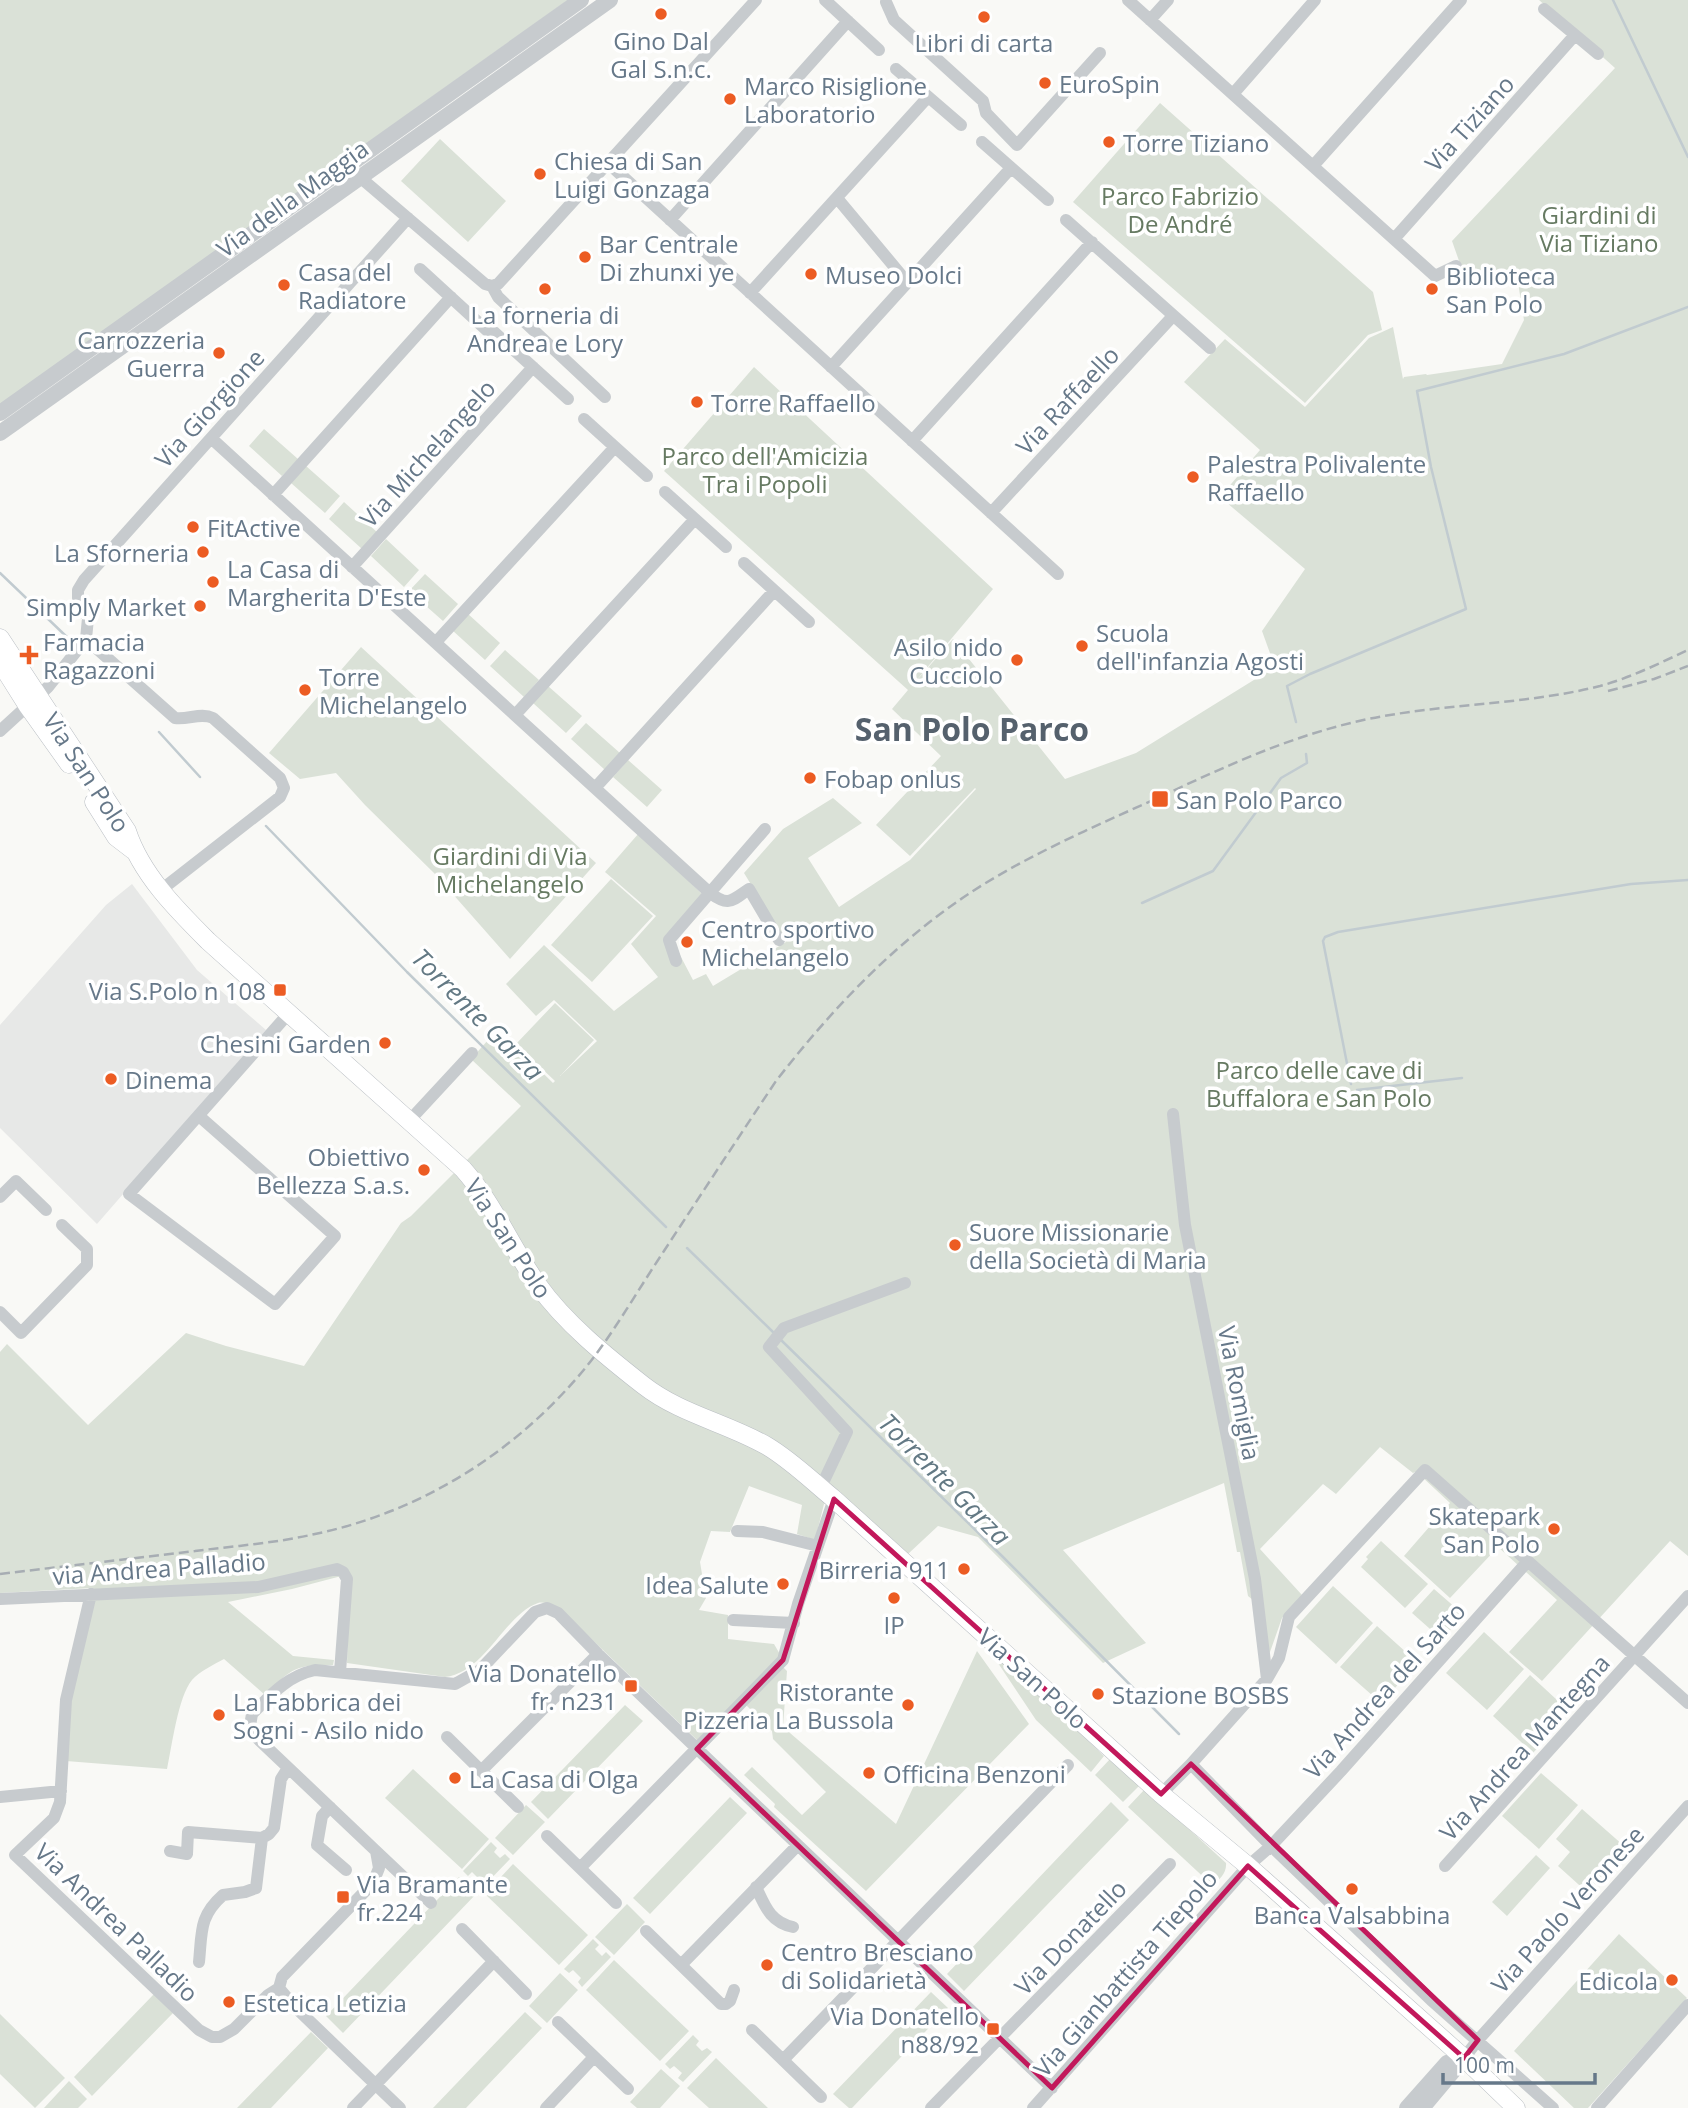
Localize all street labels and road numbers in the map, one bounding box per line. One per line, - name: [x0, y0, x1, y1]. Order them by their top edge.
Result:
- street label: Via Tiziano: [1417, 68, 1521, 178]
- street label: Via della Maggia: [209, 132, 375, 264]
- street label: Via Raffaello: [1008, 338, 1126, 462]
- street label: Via Giorgione: [147, 341, 271, 475]
- street label: Via Michelangelo: [352, 372, 502, 534]
- street label: Via San Polo: [36, 706, 138, 838]
- street label: Via San Polo: [458, 1172, 560, 1304]
- street label: Via Romiglia: [1211, 1323, 1269, 1463]
- street label: via Andrea Palladio: [51, 1544, 267, 1592]
- street label: Via Andrea del Sarto: [1296, 1595, 1472, 1785]
- street label: Via San Polo: [971, 1620, 1095, 1736]
- street label: Via Andrea Mantegna: [1431, 1647, 1617, 1847]
- street label: Via Paolo Veronese: [1483, 1818, 1651, 2000]
- street label: Via Andrea Palladio: [28, 1835, 206, 2009]
- street label: Via Gianbattista Tiepolo: [1026, 1862, 1224, 2084]
- street label: Via Donatello: [1007, 1872, 1133, 2002]

